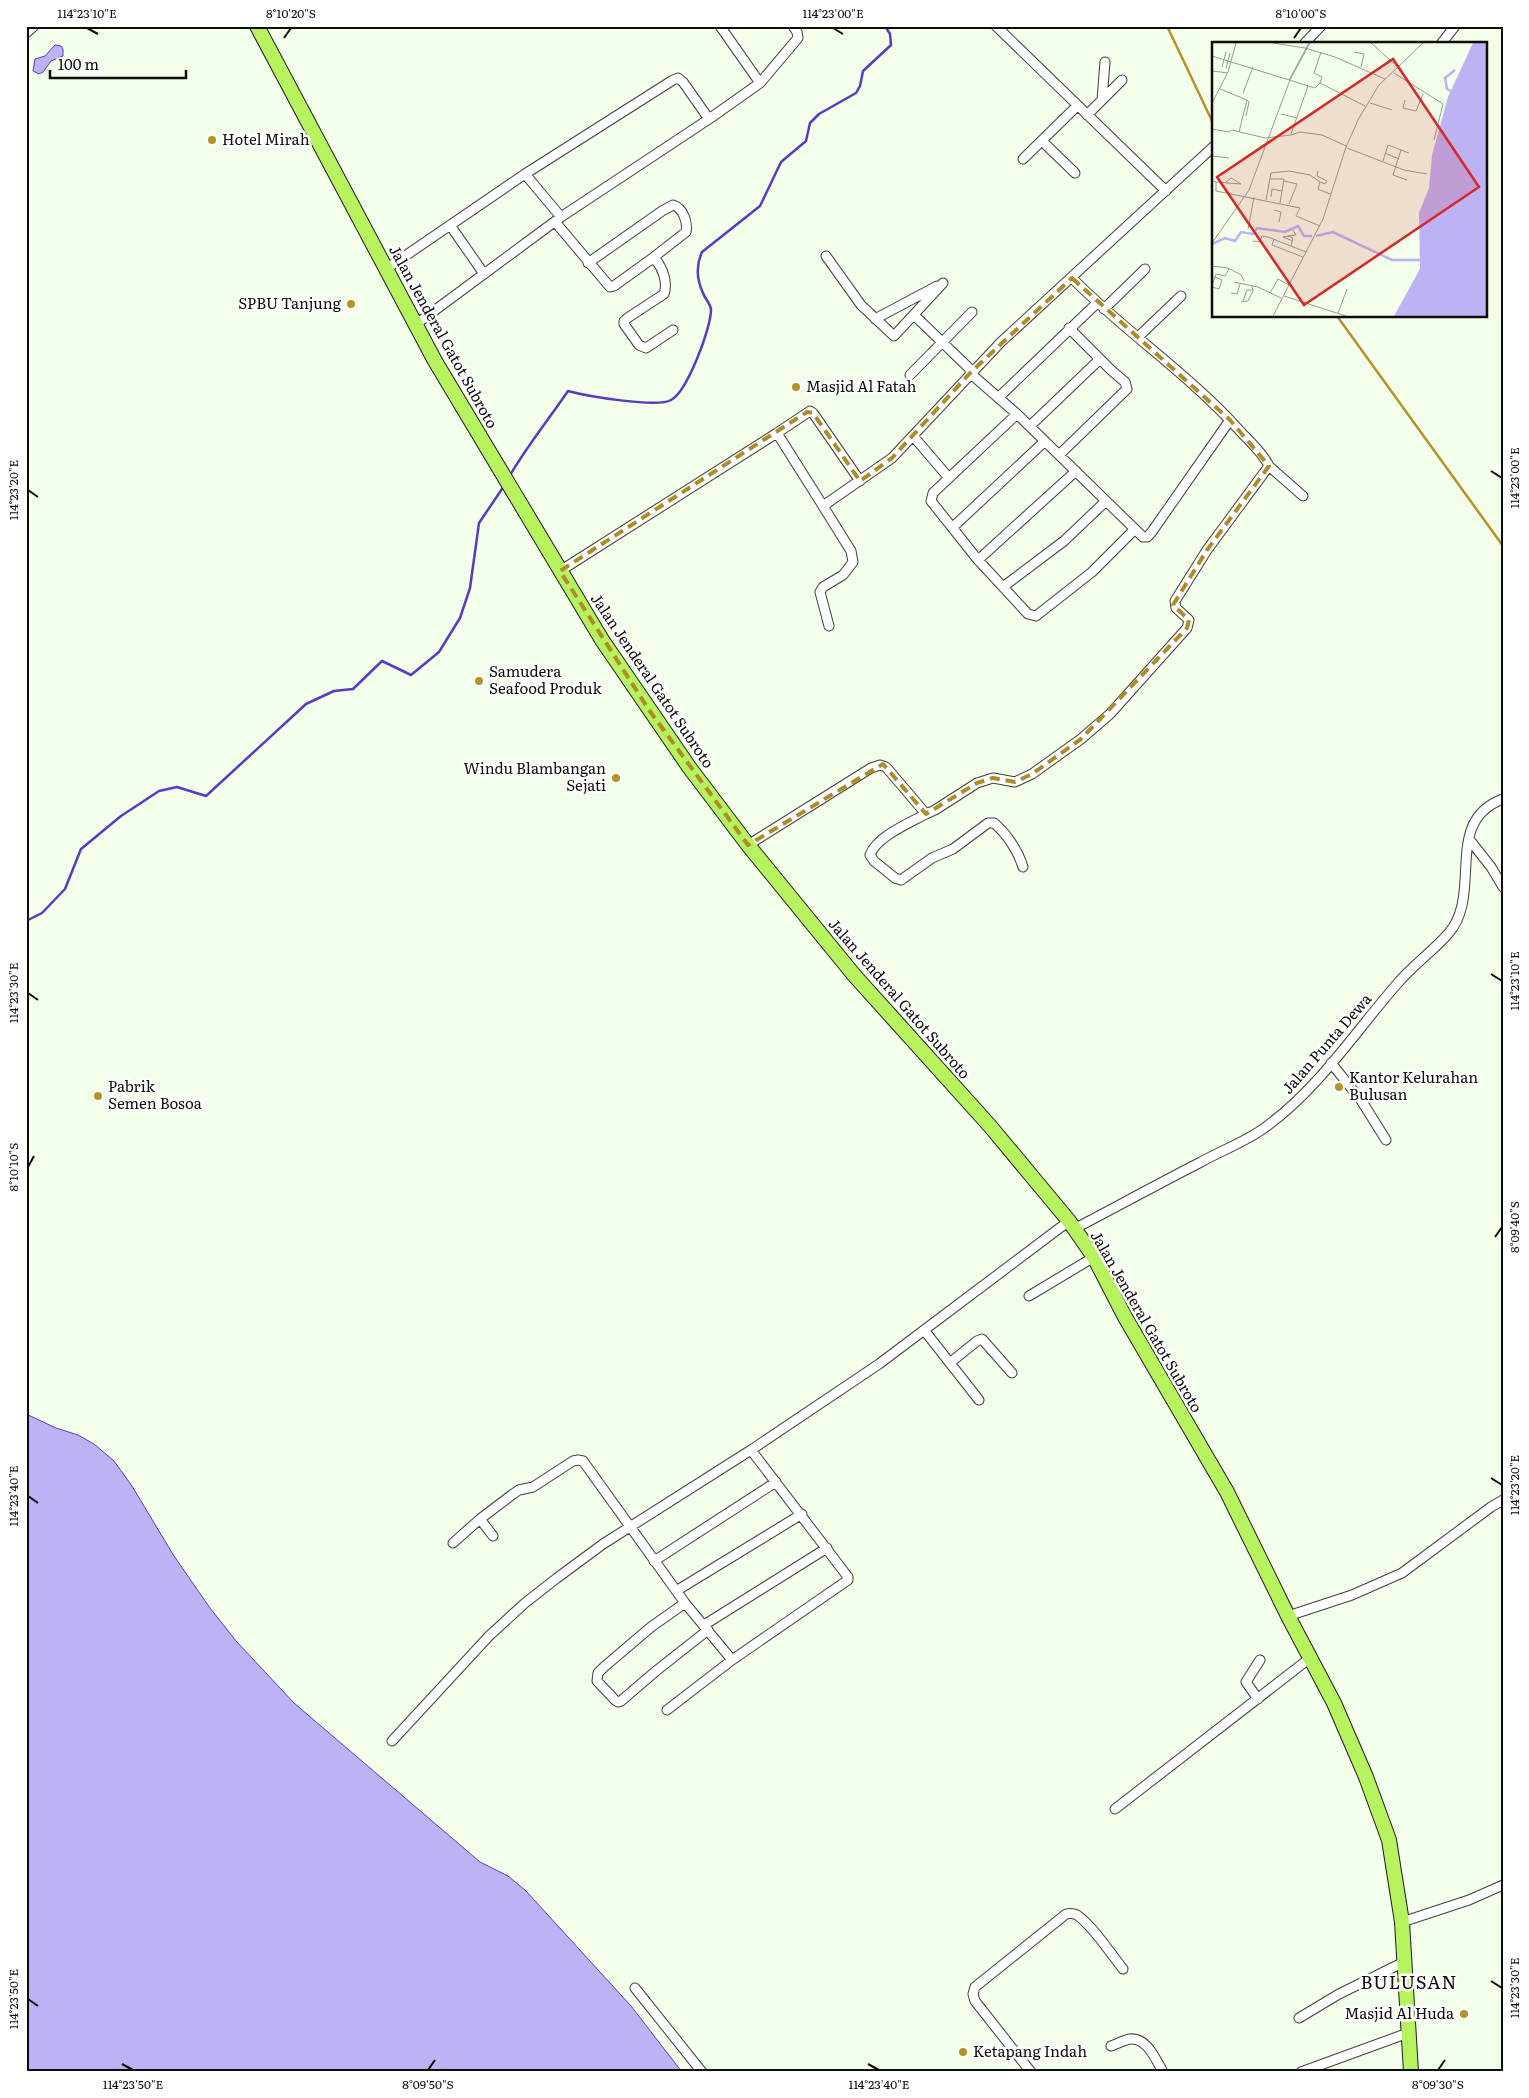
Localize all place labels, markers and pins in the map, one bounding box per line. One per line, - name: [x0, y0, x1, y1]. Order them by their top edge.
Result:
- place label: Hotel Mirah: [222, 127, 310, 150]
- marker: Hotel Mirah: [206, 134, 218, 146]
- place label: SPBU Tanjung: [238, 291, 342, 314]
- marker: SPBU Tanjung: [345, 298, 357, 310]
- place label: Masjid Al Fatah: [806, 374, 917, 397]
- marker: Masjid Al Fatah: [790, 381, 802, 393]
- place label: Samudera Seafood Produk: [489, 659, 602, 699]
- marker: Samudera Seafood Produk: [473, 675, 485, 687]
- place label: Windu Blambangan Sejati: [464, 756, 606, 796]
- marker: Windu Blambangan Sejati: [610, 772, 622, 784]
- place label: Kantor Kelurahan Bulusan: [1349, 1065, 1478, 1105]
- place label: Pabrik Semen Bosoa: [108, 1074, 203, 1114]
- marker: Kantor Kelurahan Bulusan: [1333, 1081, 1345, 1093]
- marker: Pabrik Semen Bosoa: [92, 1090, 104, 1102]
- place label: Masjid Al Huda: [1345, 2001, 1455, 2024]
- marker: Masjid Al Huda: [1458, 2008, 1470, 2020]
- place label: Ketapang Indah: [973, 2039, 1087, 2062]
- marker: Ketapang Indah: [957, 2046, 969, 2058]

